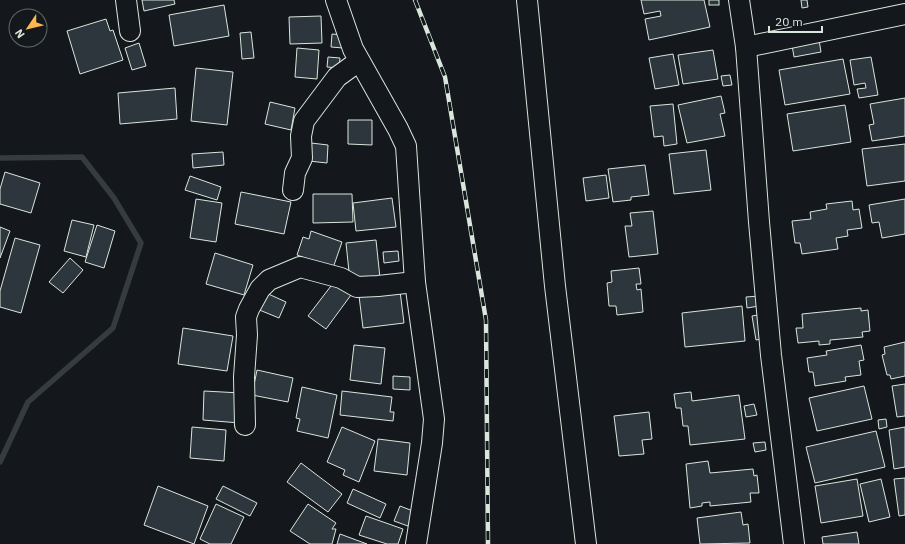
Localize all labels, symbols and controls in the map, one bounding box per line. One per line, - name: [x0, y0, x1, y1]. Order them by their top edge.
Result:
- north arrow: [8, 8, 48, 48]
- scale bar: [769, 8, 822, 34]
- text: 20 m: [775, 14, 803, 29]
- text: N: [12, 26, 28, 41]

